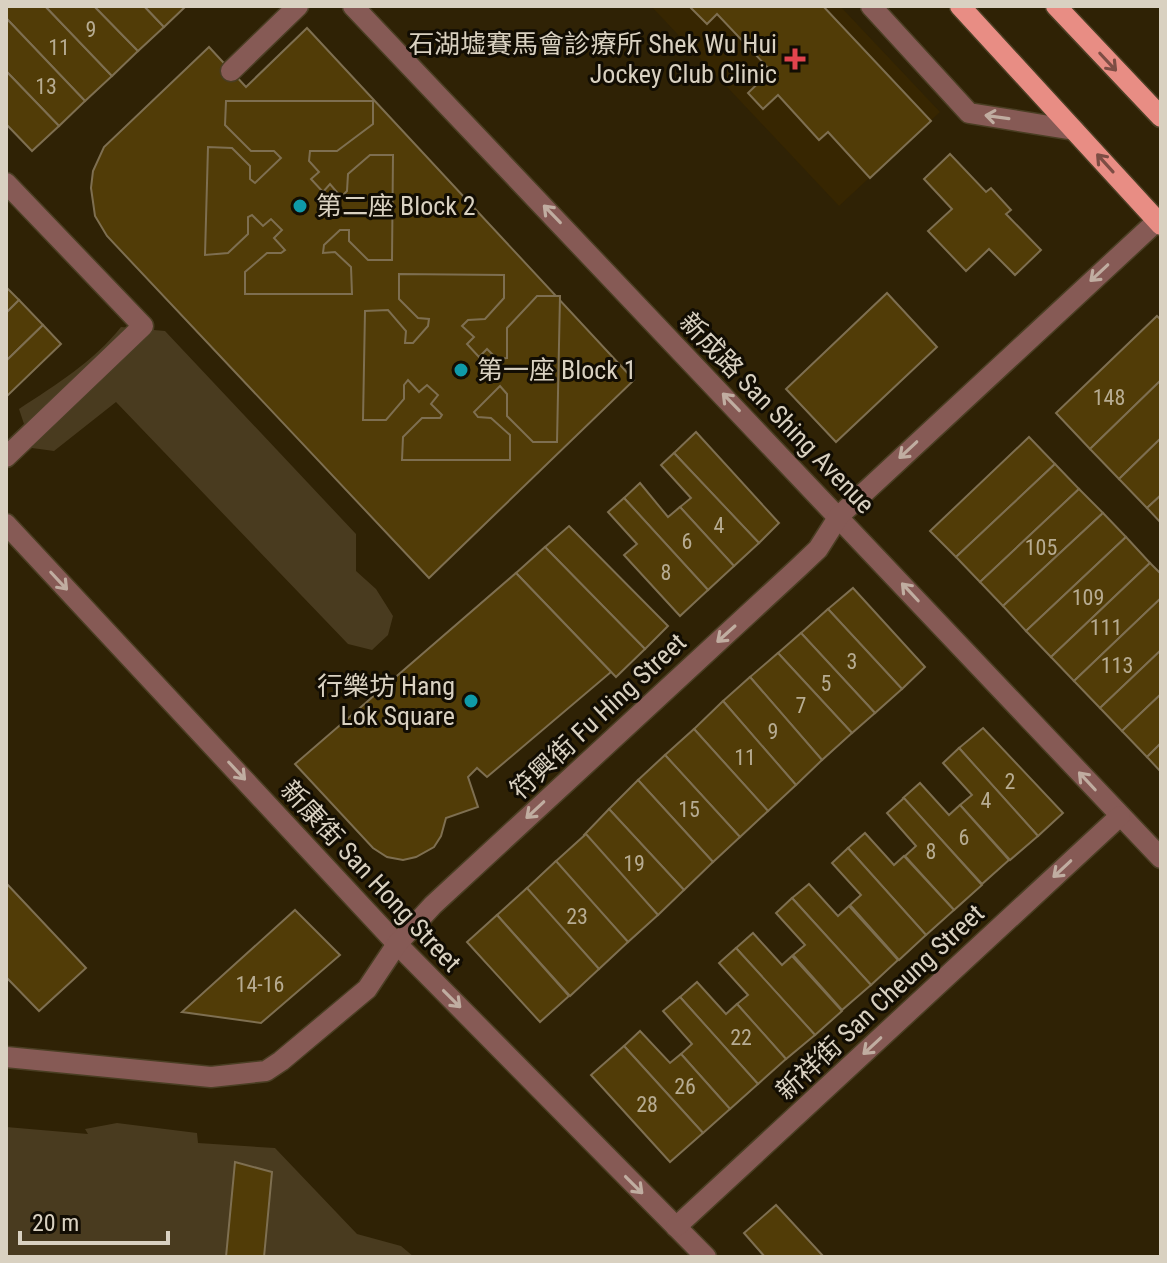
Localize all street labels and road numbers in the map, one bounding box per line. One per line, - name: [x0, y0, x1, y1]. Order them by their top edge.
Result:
- street label: 新成路 San Shing Avenue: [674, 307, 880, 519]
- street label: 符興街 Fu Hing Street: [504, 627, 692, 805]
- street label: 新康街 San Hong Street: [275, 774, 467, 978]
- street label: 新祥街 San Cheung Street: [770, 898, 990, 1106]

